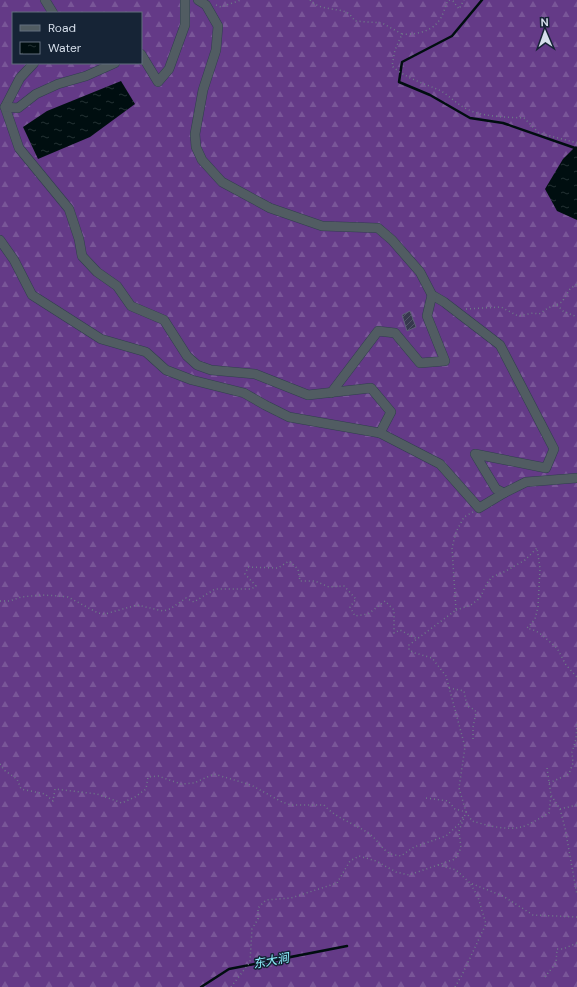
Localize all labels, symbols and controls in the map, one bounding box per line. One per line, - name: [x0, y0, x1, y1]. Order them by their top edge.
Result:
- legend: [12, 12, 142, 64]
- north arrow: [525, 12, 565, 52]
- text: N: [540, 15, 549, 29]
- text: Road: [48, 20, 76, 36]
- text: Water: [48, 40, 82, 56]
- water label: 东大涧: [252, 949, 292, 972]

